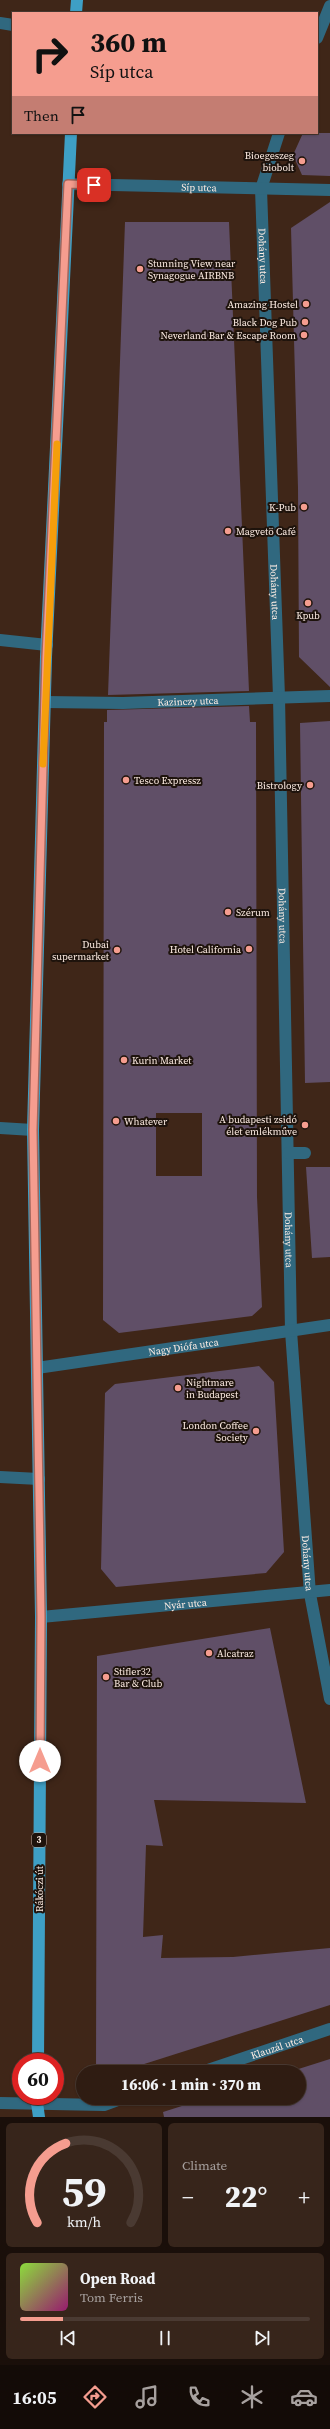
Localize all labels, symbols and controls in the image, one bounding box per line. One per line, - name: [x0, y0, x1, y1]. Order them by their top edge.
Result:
- text: 360 m: [90, 23, 167, 61]
- icon: right: [24, 28, 76, 80]
- text: Síp utca: [90, 59, 153, 84]
- icon: arrive: [67, 104, 89, 126]
- text: Then: [24, 105, 59, 126]
- place label: Bioegeszeg biobolt: [245, 149, 295, 174]
- marker: Bioegeszeg biobolt: [297, 156, 307, 166]
- pin: [77, 168, 111, 202]
- icon: arrive: [83, 174, 105, 196]
- street label: Síp utca: [181, 181, 218, 194]
- street label: Dohány utca: [255, 228, 270, 285]
- place label: Stunning View near Synagogue AIRBNB: [148, 257, 236, 282]
- marker: Stunning View near Synagogue AIRBNB: [135, 264, 145, 274]
- place label: Amazing Hostel: [227, 298, 298, 311]
- marker: Amazing Hostel: [301, 299, 311, 309]
- place label: Black Dog Pub: [233, 316, 297, 329]
- marker: Black Dog Pub: [300, 317, 310, 327]
- place label: Neverland Bar & Escape Room: [161, 329, 296, 342]
- marker: Neverland Bar & Escape Room: [299, 330, 309, 340]
- place label: K-Pub: [269, 501, 296, 514]
- marker: K-Pub: [299, 502, 309, 512]
- place label: Magvetö Café: [236, 525, 296, 538]
- marker: Magvetö Café: [223, 526, 233, 536]
- street label: Dohány utca: [267, 564, 282, 621]
- marker: Kpub: [303, 598, 313, 608]
- place label: Kpub: [296, 609, 320, 622]
- street label: Kazinczy utca: [157, 694, 220, 709]
- place label: Tesco Expressz: [134, 774, 201, 787]
- marker: Tesco Expressz: [121, 775, 131, 785]
- place label: Bistrology: [257, 779, 303, 792]
- marker: Bistrology: [305, 780, 315, 790]
- street label: Dohány utca: [276, 888, 290, 945]
- place label: Szérum: [236, 906, 270, 919]
- marker: Szérum: [223, 907, 233, 917]
- place label: Dubai supermarket: [52, 938, 110, 963]
- place label: Hotel California: [170, 943, 242, 956]
- marker: Hotel California: [244, 944, 254, 954]
- marker: Dubai supermarket: [112, 945, 122, 955]
- place label: Kurin Market: [132, 1054, 192, 1067]
- marker: Kurin Market: [119, 1055, 129, 1065]
- place label: A budapesti zsidó élet emlékműve: [219, 1113, 298, 1138]
- place label: Whatever: [124, 1115, 168, 1128]
- marker: Whatever: [111, 1116, 121, 1126]
- marker: A budapesti zsidó élet emlékműve: [300, 1120, 310, 1130]
- street label: Dohány utca: [282, 1212, 296, 1269]
- street label: Nagy Diófa utca: [148, 1335, 220, 1359]
- place label: Nightmare in Budapest: [186, 1376, 239, 1401]
- marker: Nightmare in Budapest: [173, 1383, 183, 1393]
- place label: London Coffee Society: [183, 1419, 249, 1444]
- marker: London Coffee Society: [251, 1426, 261, 1436]
- street label: Dohány utca: [299, 1535, 316, 1592]
- street label: Nyár utca: [163, 1595, 208, 1612]
- place label: Alcatraz: [217, 1647, 254, 1660]
- marker: Alcatraz: [204, 1648, 214, 1658]
- place label: Stifler32 Bar & Club: [114, 1665, 162, 1690]
- marker: Stifler32 Bar & Club: [101, 1672, 111, 1682]
- position arrow: [19, 1740, 61, 1782]
- road number: 3: [32, 1833, 46, 1847]
- street label: Rákóczi út: [33, 1865, 46, 1912]
- street label: Klauzál utca: [249, 2032, 306, 2062]
- speed limit sign: 60: [12, 2053, 64, 2105]
- text: 16:06 · 1 min · 370 m: [121, 2074, 261, 2095]
- text: Climate: [182, 2157, 227, 2174]
- text: 59: [61, 2163, 107, 2220]
- text: 22°: [225, 2176, 267, 2217]
- text: −: [182, 2182, 194, 2212]
- text: +: [298, 2182, 310, 2212]
- text: km/h: [67, 2212, 101, 2232]
- text: Open Road: [80, 2268, 155, 2289]
- text: Tom Ferris: [80, 2289, 143, 2306]
- icon: previous: [57, 2327, 79, 2349]
- icon: pause: [154, 2327, 176, 2349]
- icon: next: [251, 2327, 273, 2349]
- icon: directions: [81, 2383, 109, 2411]
- icon: music: [133, 2383, 161, 2411]
- icon: phone: [185, 2383, 213, 2411]
- icon: climate: [238, 2383, 266, 2411]
- icon: car: [290, 2383, 318, 2411]
- text: 16:05: [12, 2385, 57, 2410]

